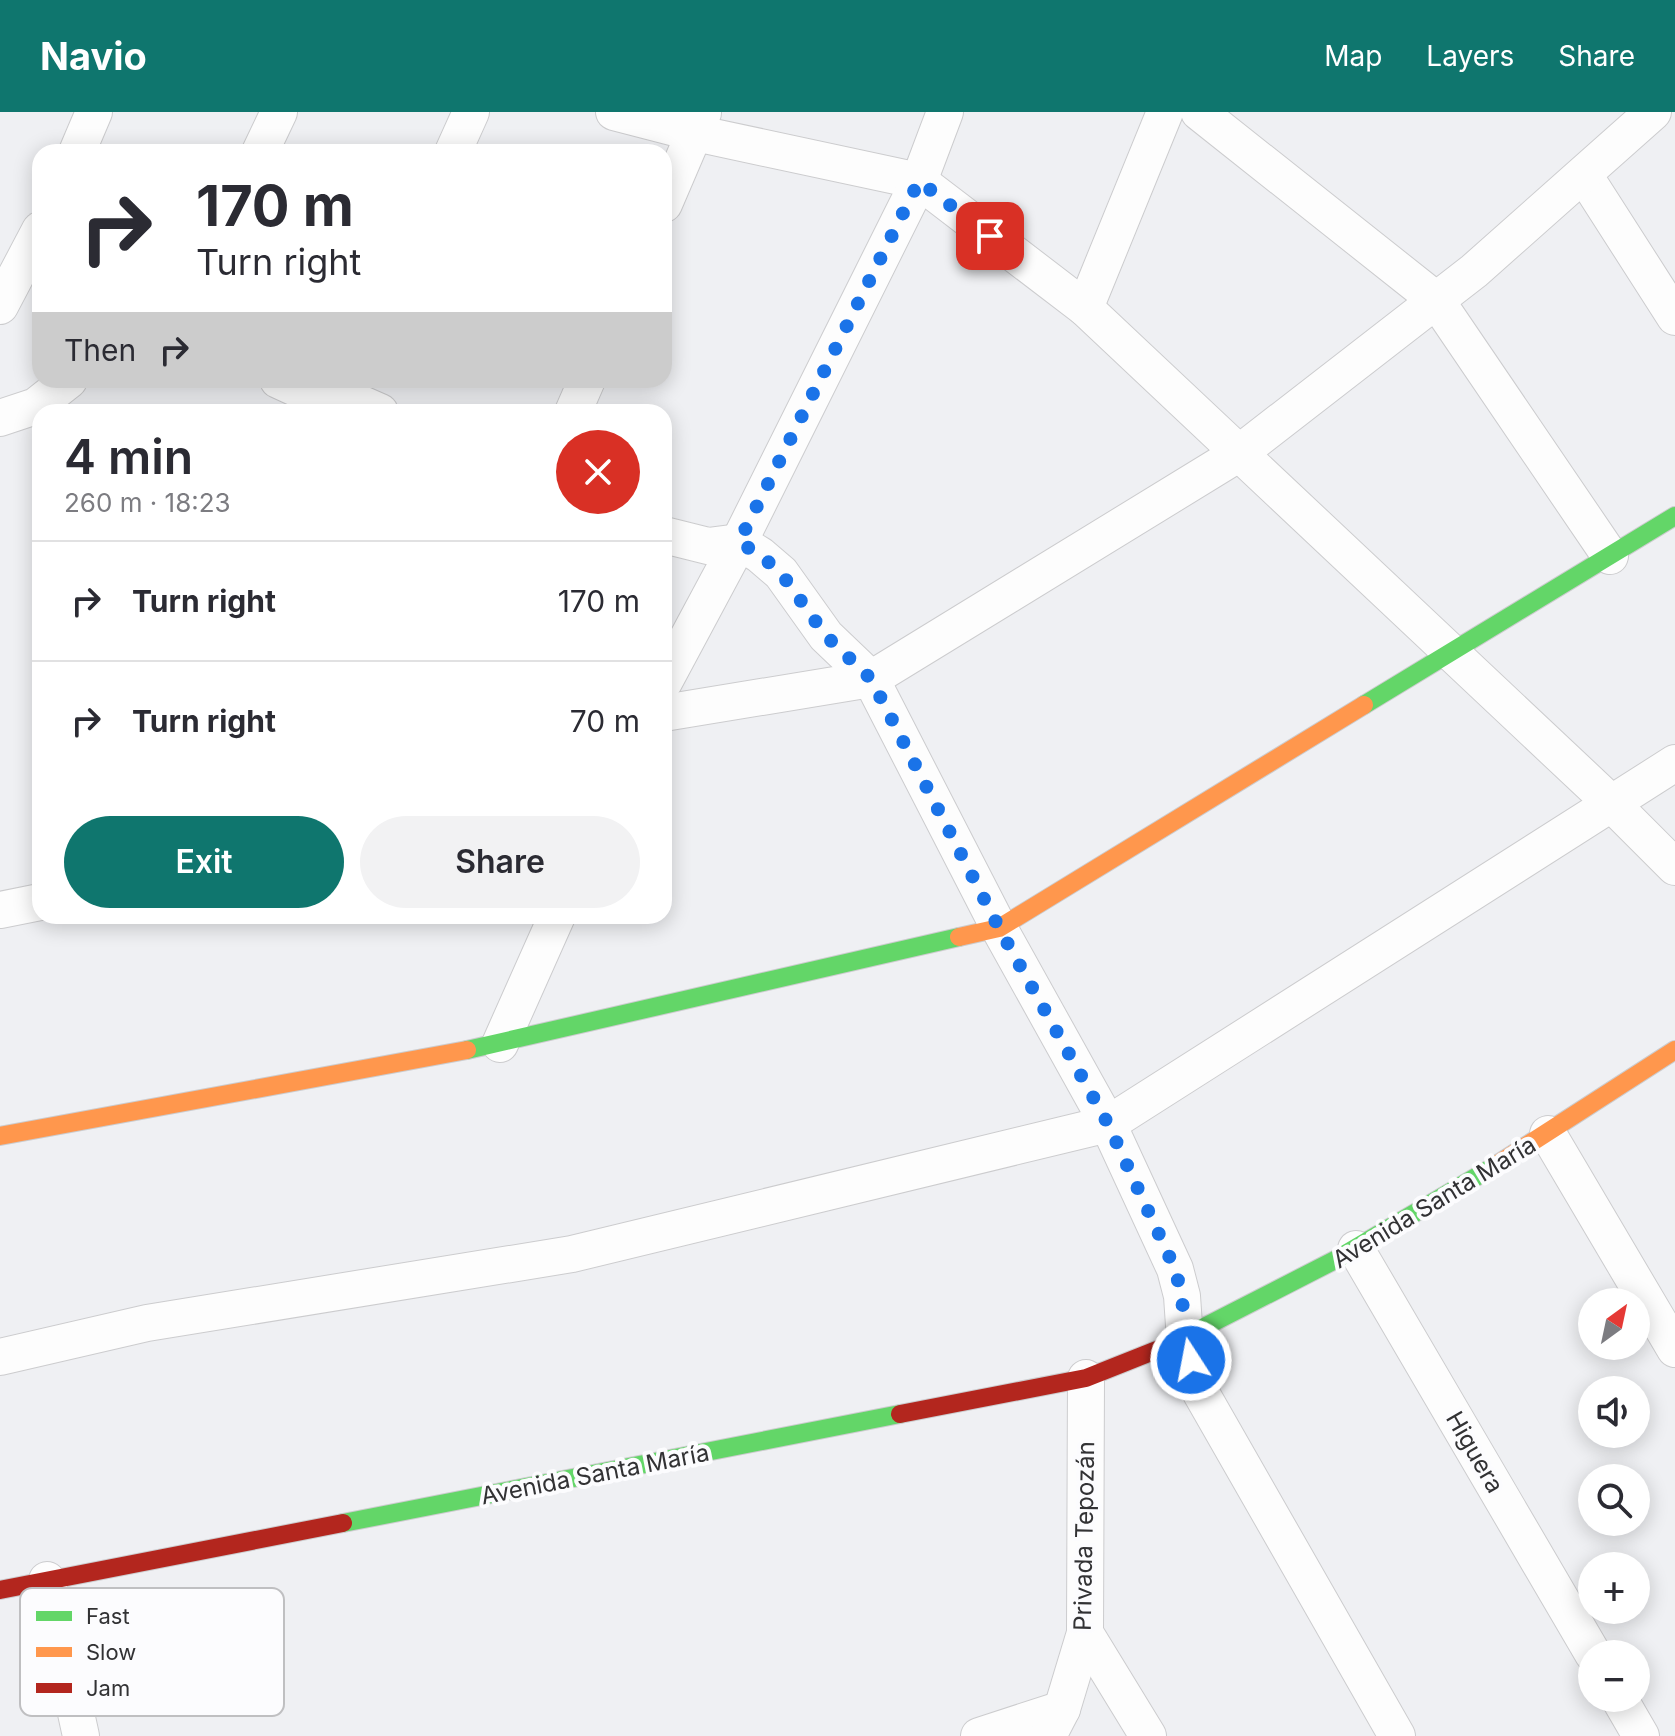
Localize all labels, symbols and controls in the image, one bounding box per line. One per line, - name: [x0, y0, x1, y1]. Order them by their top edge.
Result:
- text: Navio: [40, 33, 147, 79]
- text: Map: [1324, 39, 1382, 73]
- text: Layers: [1426, 39, 1514, 73]
- text: Share: [1558, 39, 1635, 73]
- text: 170 m: [196, 172, 354, 240]
- icon: right: [64, 176, 168, 280]
- pin: [956, 202, 1024, 270]
- icon: arrive: [968, 214, 1012, 258]
- text: Turn right: [196, 240, 361, 284]
- icon: right: [152, 328, 196, 372]
- text: Then: [64, 332, 136, 368]
- text: 4 min: [64, 427, 193, 486]
- button: close: [556, 430, 640, 514]
- text: 260 m · 18:23: [64, 487, 231, 518]
- icon: right: [64, 579, 108, 623]
- text: Turn right: [132, 583, 276, 619]
- text: 170 m: [558, 583, 640, 619]
- icon: right: [64, 699, 108, 743]
- text: Turn right: [132, 703, 276, 739]
- text: 70 m: [570, 703, 640, 739]
- button: Exit: [64, 816, 344, 908]
- button: Share: [360, 816, 640, 908]
- street label: Avenida Santa María: [1327, 1130, 1541, 1274]
- north arrow: [1578, 1288, 1650, 1360]
- map controls: [1578, 1288, 1650, 1712]
- position arrow: [1149, 1318, 1233, 1402]
- button: sound: [1578, 1376, 1650, 1448]
- street label: Higuera: [1440, 1406, 1510, 1498]
- street label: Avenida Santa María: [478, 1438, 712, 1510]
- street label: Privada Tepozán: [1068, 1441, 1100, 1631]
- button: search: [1578, 1464, 1650, 1536]
- button: +: [1578, 1552, 1650, 1624]
- legend: [20, 1588, 284, 1716]
- text: Fast: [86, 1603, 130, 1629]
- text: Slow: [86, 1639, 136, 1665]
- button: −: [1578, 1640, 1650, 1712]
- text: Jam: [86, 1675, 130, 1701]

